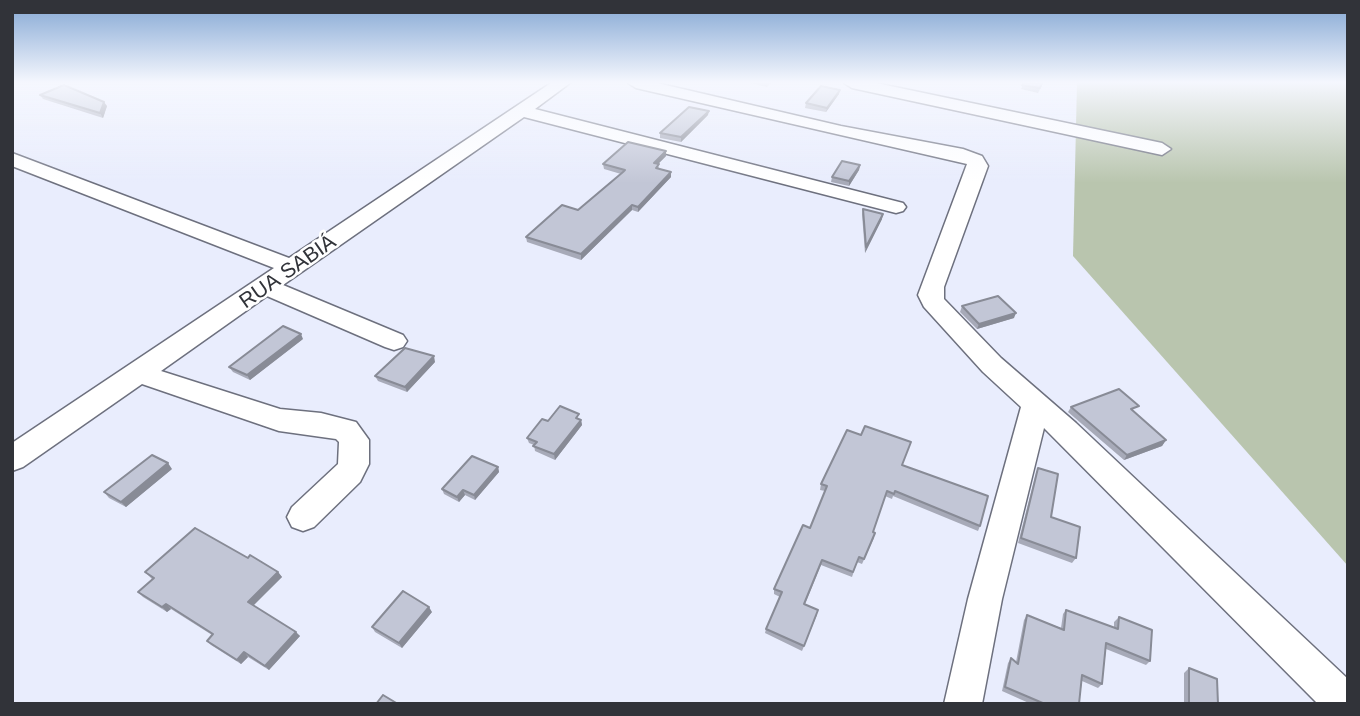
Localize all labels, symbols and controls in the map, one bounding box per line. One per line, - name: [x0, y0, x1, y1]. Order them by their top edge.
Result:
- street label: RUA SABIÁ: [235, 230, 341, 314]

